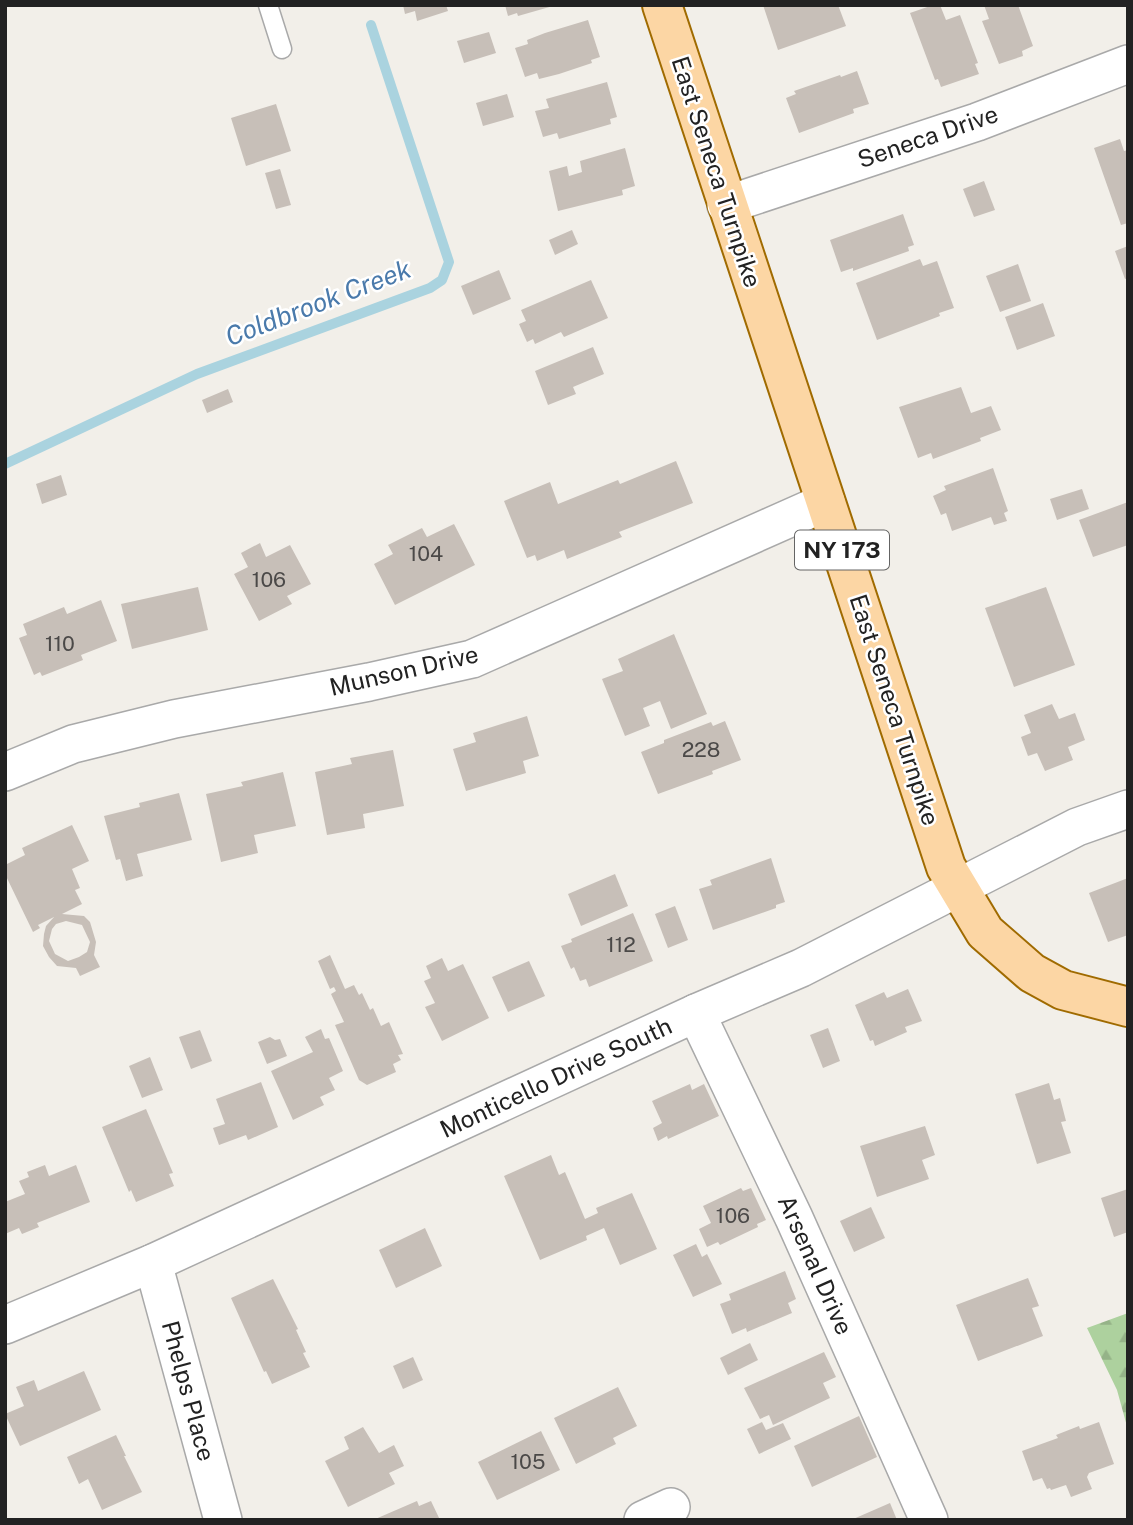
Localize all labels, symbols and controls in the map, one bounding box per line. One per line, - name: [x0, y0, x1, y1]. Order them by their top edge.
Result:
- street label: East Seneca Turnpike: [666, 53, 768, 291]
- street label: Seneca Drive: [854, 99, 1002, 173]
- water label: Coldbrook Creek: [221, 253, 415, 352]
- road number: NY 173: [795, 530, 889, 570]
- house number: 104: [409, 541, 443, 566]
- house number: 106: [252, 567, 286, 592]
- street label: East Seneca Turnpike: [844, 591, 946, 829]
- house number: 110: [45, 631, 75, 656]
- street label: Munson Drive: [327, 639, 481, 701]
- house number: 228: [682, 737, 720, 762]
- house number: 112: [606, 932, 636, 957]
- street label: Monticello Drive South: [435, 1011, 676, 1143]
- street label: Arsenal Drive: [773, 1191, 859, 1339]
- house number: 106: [716, 1203, 750, 1228]
- street label: Phelps Place: [157, 1317, 221, 1464]
- house number: 105: [511, 1449, 545, 1474]

